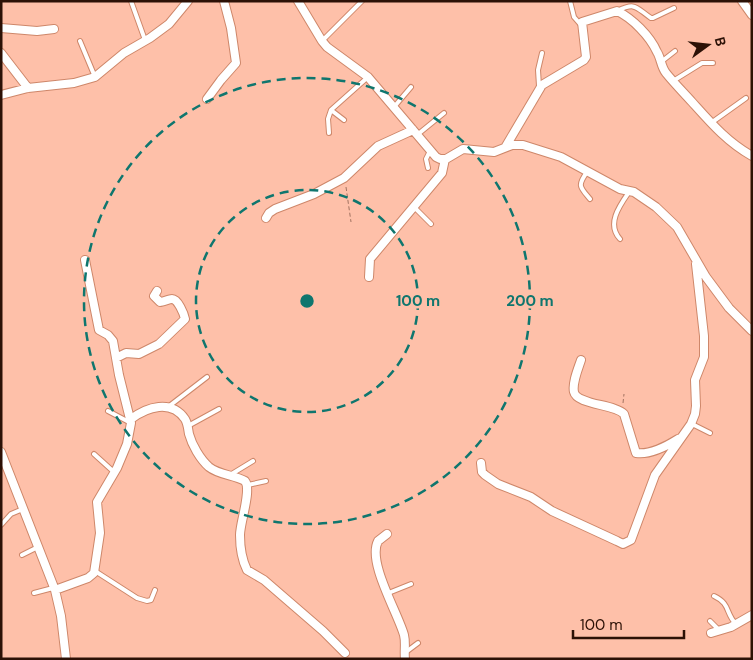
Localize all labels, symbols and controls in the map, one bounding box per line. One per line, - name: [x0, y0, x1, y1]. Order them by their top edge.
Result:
- north arrow: [683, 20, 733, 70]
- text: B: [711, 35, 730, 48]
- text: 100 m: [396, 291, 440, 311]
- text: 200 m: [506, 291, 554, 311]
- centre of rings: [298, 292, 316, 310]
- scale bar: [573, 608, 684, 640]
- text: 100 m: [580, 615, 623, 635]

